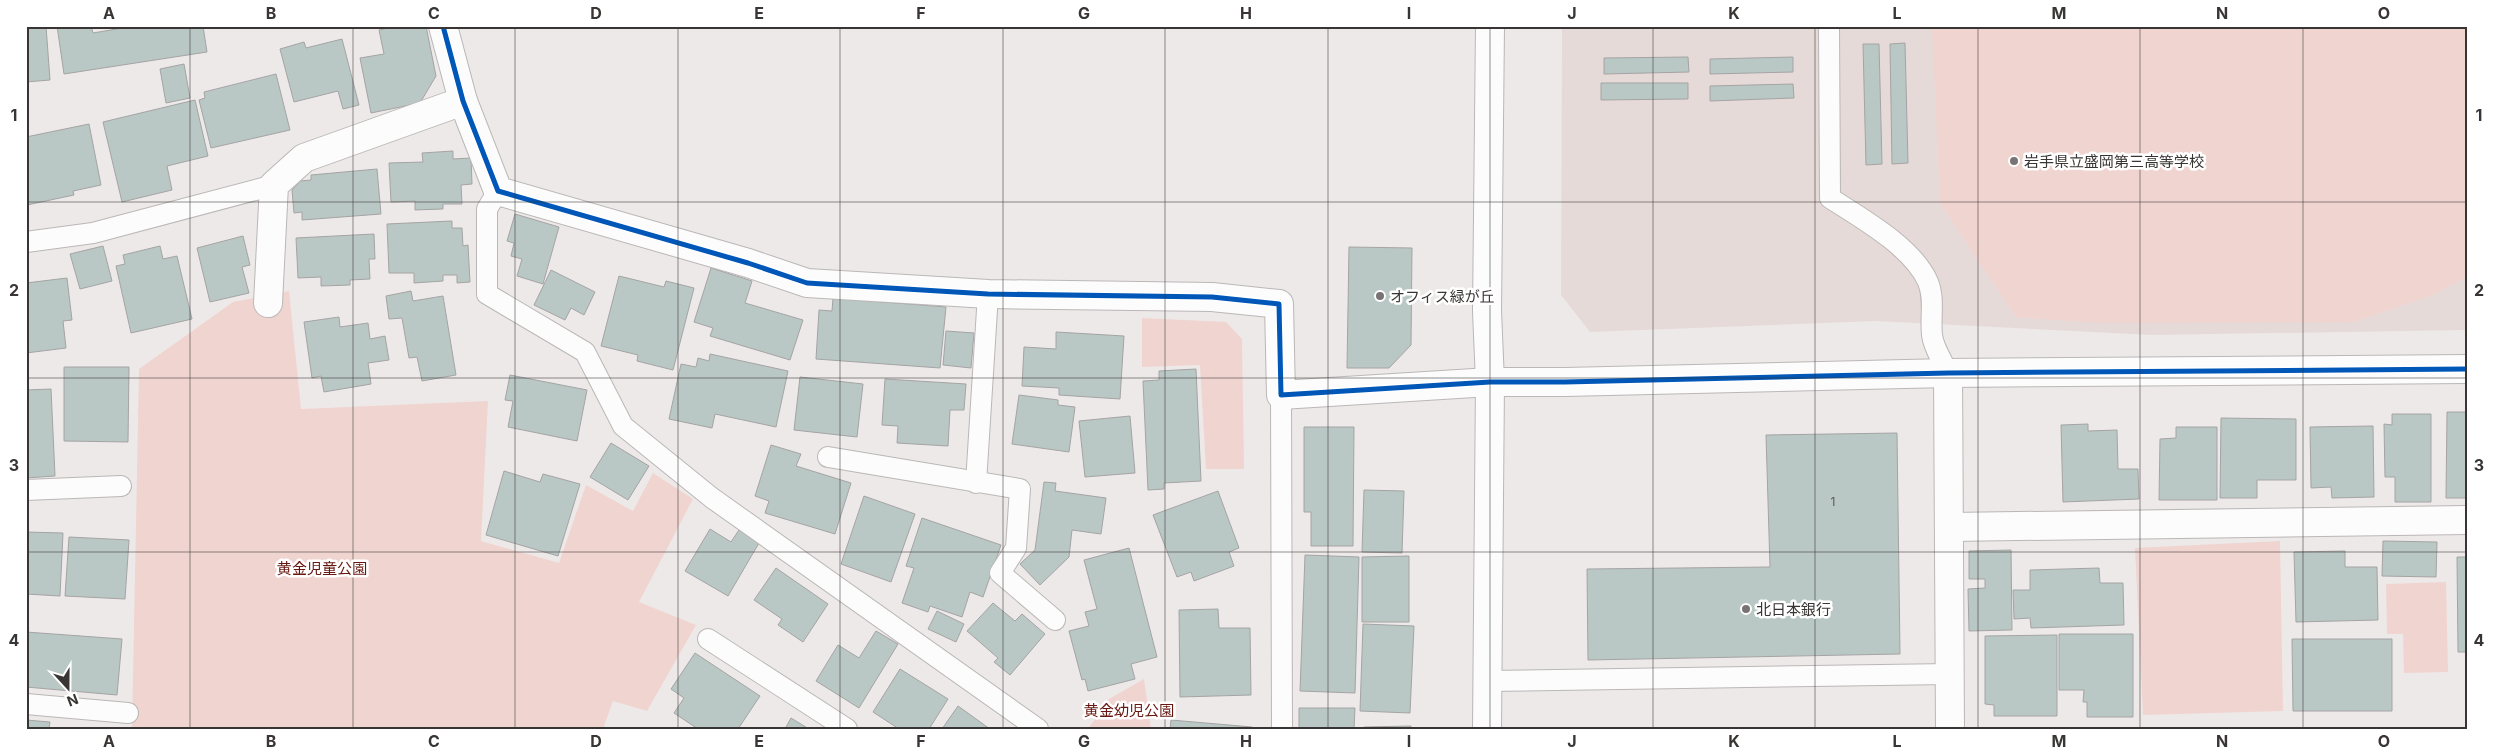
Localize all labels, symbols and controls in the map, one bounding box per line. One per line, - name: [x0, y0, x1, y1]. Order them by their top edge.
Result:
- text: A: [103, 3, 115, 23]
- text: B: [266, 3, 276, 23]
- text: C: [428, 3, 440, 23]
- text: D: [590, 3, 602, 23]
- text: E: [754, 3, 764, 23]
- text: F: [916, 3, 926, 23]
- text: G: [1078, 3, 1090, 23]
- text: H: [1240, 3, 1252, 23]
- text: I: [1407, 3, 1411, 23]
- text: J: [1567, 3, 1577, 23]
- text: K: [1728, 3, 1740, 23]
- text: L: [1892, 3, 1902, 23]
- text: M: [2052, 3, 2066, 23]
- text: N: [2216, 3, 2228, 23]
- text: O: [2378, 3, 2390, 23]
- text: 1: [11, 105, 17, 125]
- text: 1: [2476, 105, 2482, 125]
- place label: 岩手県立盛岡第三高等学校: [2024, 152, 2204, 171]
- marker: 岩手県立盛岡第三高等学校: [2008, 155, 2020, 167]
- text: 2: [9, 280, 19, 300]
- text: 2: [2474, 280, 2484, 300]
- place label: オフィス緑が丘: [1390, 287, 1495, 306]
- marker: オフィス緑が丘: [1374, 290, 1386, 302]
- text: 3: [9, 455, 19, 475]
- text: 3: [2474, 455, 2484, 475]
- house number: 1: [1831, 494, 1835, 509]
- park label: 黄金児童公園: [277, 559, 367, 578]
- place label: 北日本銀行: [1756, 600, 1831, 619]
- marker: 北日本銀行: [1740, 603, 1752, 615]
- text: 4: [9, 630, 20, 650]
- text: 4: [2474, 630, 2485, 650]
- north arrow: [42, 662, 92, 712]
- text: N: [65, 691, 81, 710]
- park label: 黄金幼児公園: [1084, 701, 1174, 720]
- text: A: [103, 731, 115, 751]
- text: B: [266, 731, 276, 751]
- text: C: [428, 731, 440, 751]
- text: D: [590, 731, 602, 751]
- text: E: [754, 731, 764, 751]
- text: F: [916, 731, 926, 751]
- text: G: [1078, 731, 1090, 751]
- text: H: [1240, 731, 1252, 751]
- text: I: [1407, 731, 1411, 751]
- text: J: [1567, 731, 1577, 751]
- text: K: [1728, 731, 1740, 751]
- text: L: [1892, 731, 1902, 751]
- text: M: [2052, 731, 2066, 751]
- text: N: [2216, 731, 2228, 751]
- text: O: [2378, 731, 2390, 751]

